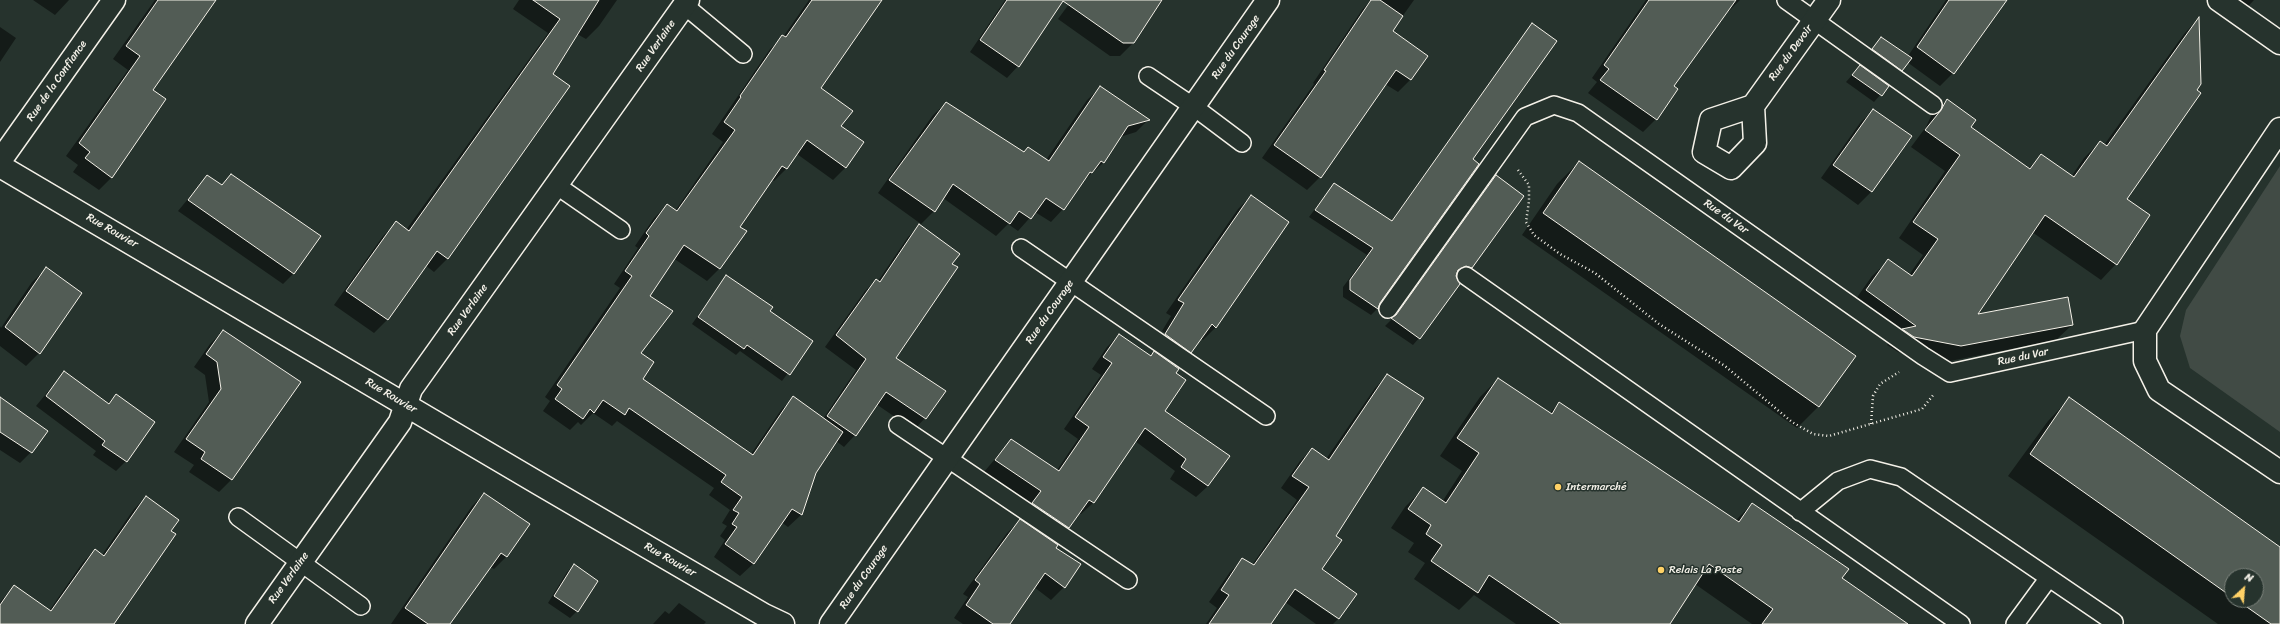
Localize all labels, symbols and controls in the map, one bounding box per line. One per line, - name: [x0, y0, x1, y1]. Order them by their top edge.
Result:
- street label: Rue du Courage: [1209, 12, 1263, 82]
- street label: Rue Verlaine: [633, 18, 679, 74]
- street label: Rue du Devoir: [1766, 22, 1816, 84]
- street label: Rue de la Confiance: [24, 38, 90, 124]
- street label: Rue du Var: [1701, 197, 1751, 237]
- street label: Rue Rouvier: [84, 211, 140, 251]
- street label: Rue du Courage: [1023, 277, 1077, 347]
- street label: Rue Verlaine: [445, 282, 491, 338]
- street label: Rue du Var: [1996, 345, 2050, 369]
- street label: Rue Rouvier: [363, 376, 419, 416]
- place label: Intermarché: [1566, 480, 1627, 494]
- marker: Intermarché: [1553, 482, 1563, 492]
- street label: Rue Rouvier: [642, 540, 698, 580]
- street label: Rue du Courage: [837, 542, 891, 612]
- street label: Rue Verlaine: [266, 550, 312, 606]
- place label: Relais La Poste: [1669, 563, 1742, 577]
- marker: Relais La Poste: [1656, 565, 1666, 575]
- text: N: [2241, 567, 2257, 588]
- north arrow: [2224, 568, 2264, 608]

